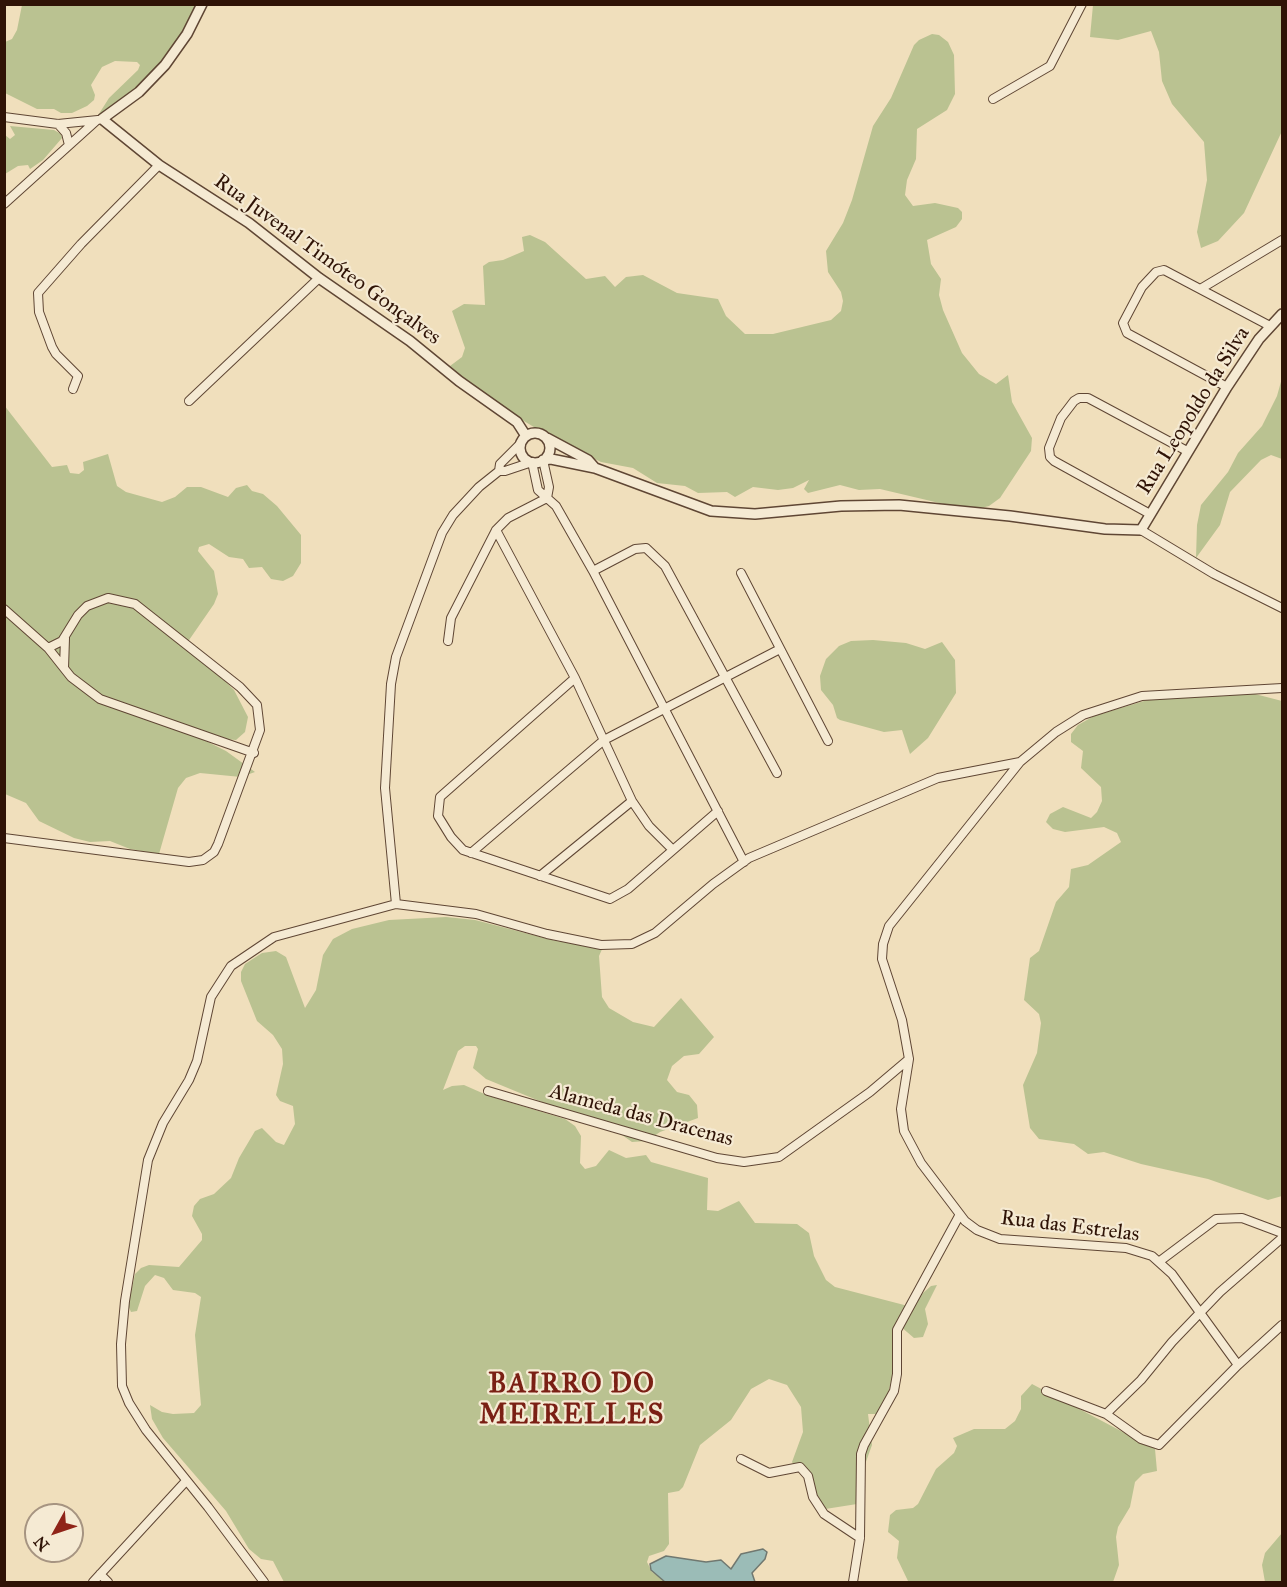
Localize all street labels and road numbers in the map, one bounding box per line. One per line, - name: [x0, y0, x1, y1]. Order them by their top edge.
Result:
- street label: Rua Juvenal Timóteo Gonçalves: [209, 169, 445, 351]
- street label: Rua Leopoldo da Silva: [1132, 323, 1256, 499]
- street label: Alameda das Dracenas: [546, 1079, 736, 1153]
- street label: Rua das Estrelas: [999, 1206, 1141, 1248]

